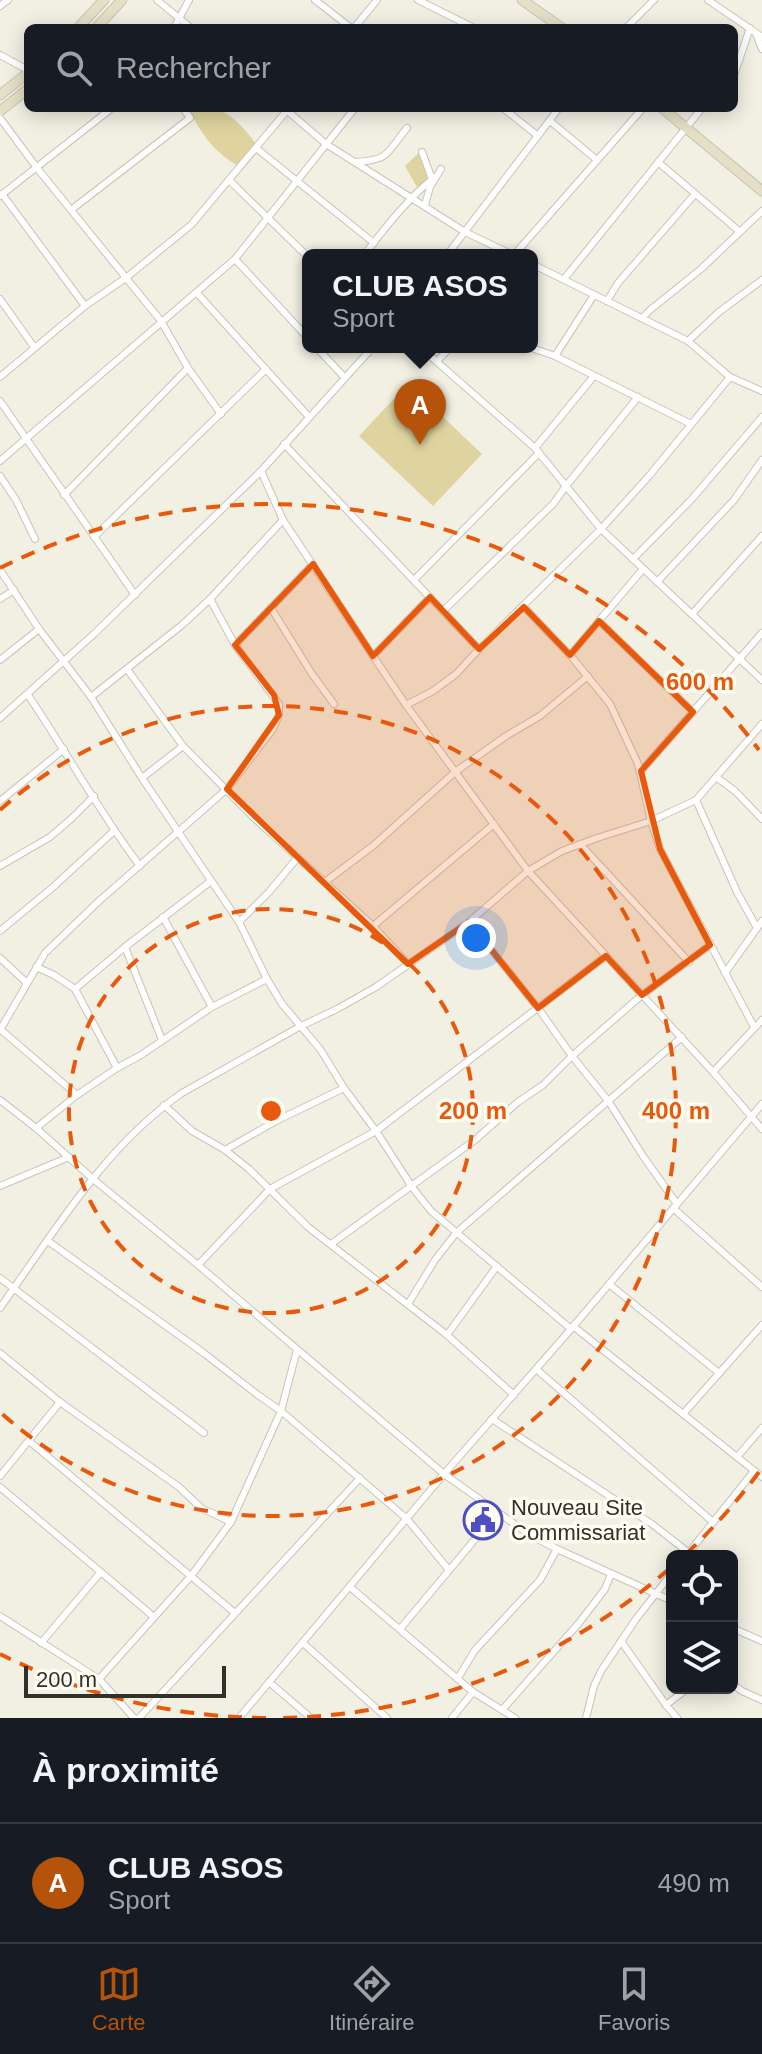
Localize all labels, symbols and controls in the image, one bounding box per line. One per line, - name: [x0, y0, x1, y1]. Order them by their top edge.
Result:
- search box: [24, 24, 738, 112]
- icon: search: [52, 46, 96, 90]
- text: Rechercher: [116, 51, 271, 84]
- popup: [302, 249, 538, 353]
- text: CLUB ASOS: [332, 269, 508, 302]
- text: Sport: [332, 303, 394, 333]
- pin: A: [394, 379, 446, 445]
- text: 600 m: [666, 668, 734, 695]
- your location: [456, 918, 496, 958]
- centre of rings: [257, 1097, 285, 1125]
- text: 200 m: [439, 1097, 507, 1124]
- text: 400 m: [642, 1097, 710, 1124]
- place label: Nouveau Site Commissariat: [511, 1495, 645, 1545]
- public building icon: Nouveau Site Commissariat: [462, 1499, 504, 1541]
- map controls: [666, 1550, 738, 1694]
- button: locate: [666, 1550, 738, 1622]
- button: layers: [666, 1622, 738, 1694]
- scale bar: [24, 1662, 226, 1698]
- text: 200 m: [36, 1667, 97, 1692]
- text: À proximité: [32, 1751, 219, 1789]
- text: CLUB ASOS: [108, 1851, 284, 1884]
- text: A: [49, 1868, 67, 1898]
- text: 490 m: [658, 1868, 730, 1898]
- text: Sport: [108, 1885, 170, 1915]
- tab: Carte: [92, 1962, 146, 2036]
- tab: Itinéraire: [329, 1962, 415, 2036]
- tab: Favoris: [598, 1962, 670, 2036]

